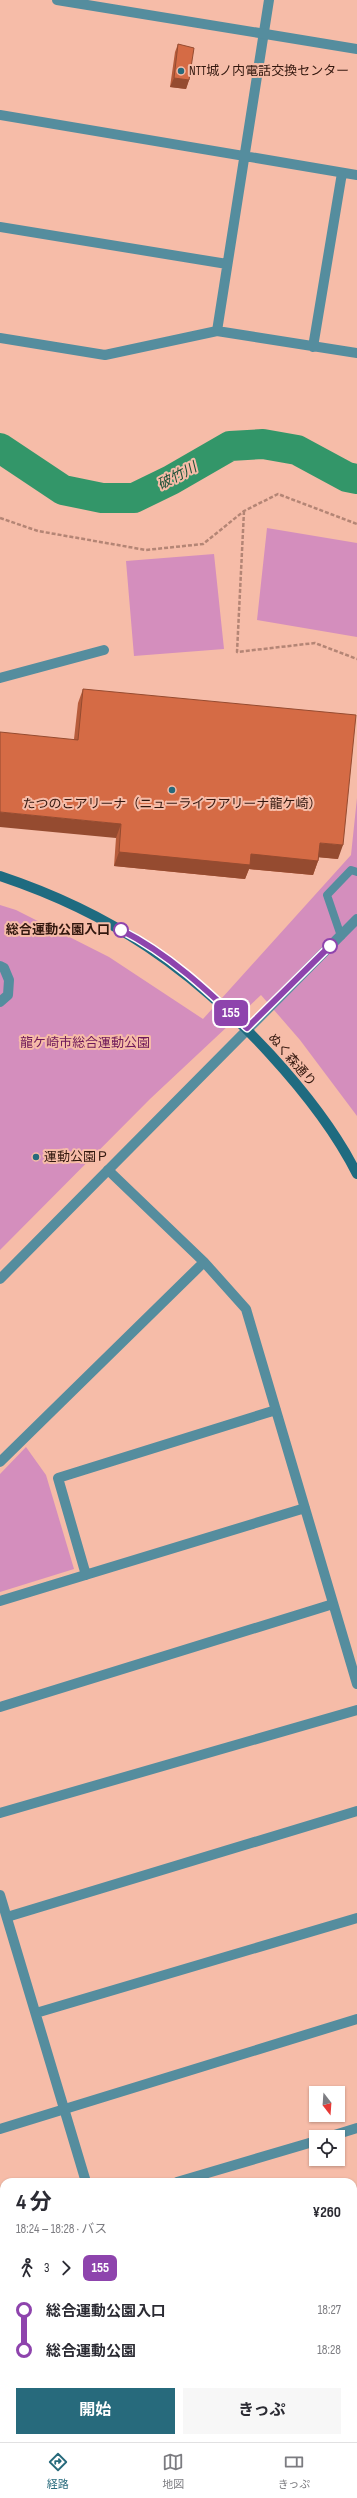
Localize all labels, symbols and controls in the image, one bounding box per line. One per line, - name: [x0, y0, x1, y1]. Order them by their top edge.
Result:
- place label: NTT城ノ内電話交換センター: [189, 63, 349, 79]
- marker: NTT城ノ内電話交換センター: [176, 66, 186, 76]
- water label: 破竹川: [154, 458, 201, 493]
- marker: たつのこアリーナ（ニューライフアリーナ龍ケ崎）: [167, 785, 177, 795]
- place label: たつのこアリーナ（ニューライフアリーナ龍ケ崎）: [22, 796, 322, 812]
- place label: 総合運動公園入口: [5, 922, 110, 938]
- marker: 総合運動公園入口: [113, 922, 129, 938]
- unlabelled marker: [322, 938, 338, 954]
- line badge: 155: [208, 1000, 254, 1026]
- text: 155: [222, 1004, 240, 1021]
- street label: ぬく森通り: [265, 1030, 319, 1090]
- park label: 龍ケ崎市総合運動公園: [20, 1035, 150, 1051]
- place label: 運動公園Ｐ: [44, 1149, 109, 1165]
- marker: 運動公園Ｐ: [31, 1152, 41, 1162]
- north arrow: [309, 2086, 345, 2122]
- map controls: [309, 2086, 345, 2166]
- button: locate: [309, 2130, 345, 2166]
- text: 4 分: [16, 2189, 52, 2216]
- text: ¥260: [313, 2203, 341, 2222]
- text: 18:24 – 18:28 · バス: [16, 2221, 107, 2237]
- icon: walk: [16, 2257, 38, 2279]
- icon: forward: [55, 2257, 77, 2279]
- text: 155: [91, 2259, 109, 2276]
- text: 3: [44, 2260, 49, 2276]
- text: 総合運動公園入口: [46, 2302, 166, 2321]
- text: 18:27: [318, 2302, 341, 2318]
- text: 総合運動公園: [46, 2342, 136, 2361]
- text: 18:28: [317, 2342, 341, 2358]
- button: 開始: [16, 2388, 175, 2434]
- button: きっぷ: [183, 2388, 341, 2434]
- tab: 経路: [47, 2451, 69, 2491]
- tab: 地図: [162, 2451, 184, 2491]
- tab: きっぷ: [278, 2451, 310, 2491]

